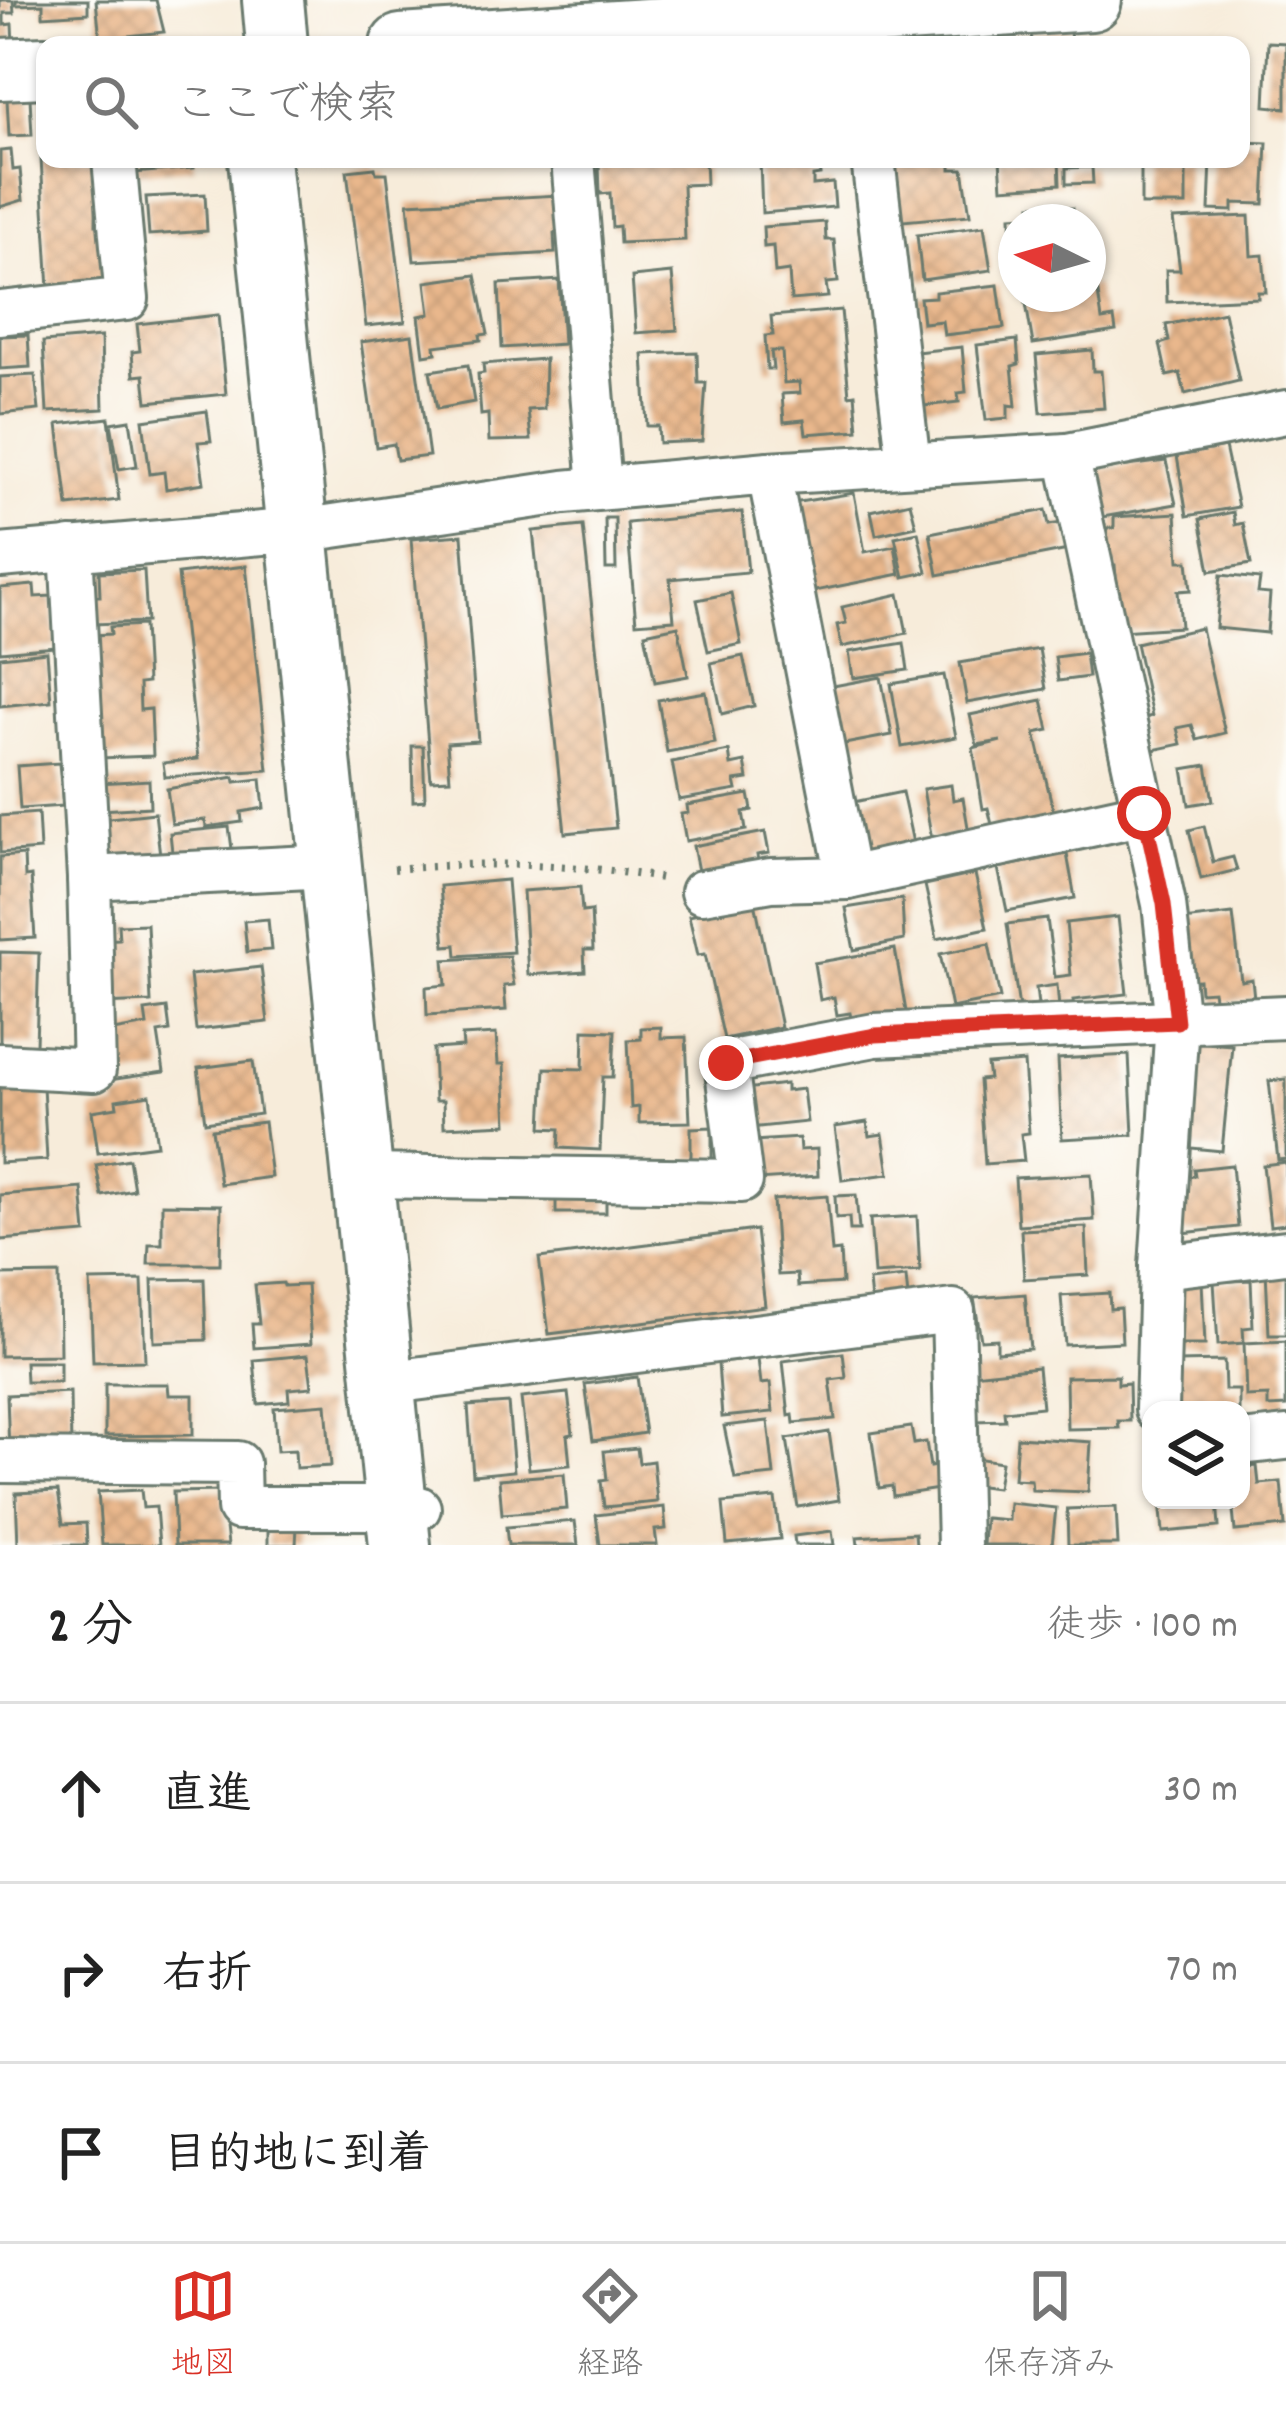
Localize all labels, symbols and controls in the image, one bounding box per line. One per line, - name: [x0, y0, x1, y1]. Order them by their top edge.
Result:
- search box: [36, 36, 1250, 168]
- icon: search: [78, 69, 144, 135]
- text: ここで検索: [174, 76, 399, 140]
- north arrow: [998, 204, 1106, 312]
- route start: [1117, 786, 1171, 840]
- route end: [699, 1036, 753, 1090]
- map controls: [1142, 1401, 1250, 1509]
- button: layers: [1142, 1401, 1250, 1509]
- text: 2 分: [48, 1594, 133, 1666]
- text: 徒歩 · 100 m: [1046, 1601, 1238, 1656]
- icon: ahead: [48, 1760, 114, 1826]
- text: 30 m: [1164, 1765, 1238, 1820]
- text: 直進: [162, 1766, 252, 1830]
- icon: right: [48, 1940, 114, 2006]
- text: 70 m: [1166, 1945, 1238, 2000]
- text: 右折: [162, 1946, 252, 2010]
- icon: arrive: [48, 2120, 114, 2186]
- text: 目的地に到着: [162, 2126, 432, 2190]
- tab: 地図: [170, 2263, 236, 2390]
- tab: 経路: [577, 2263, 643, 2390]
- tab: 保存済み: [984, 2263, 1116, 2390]

